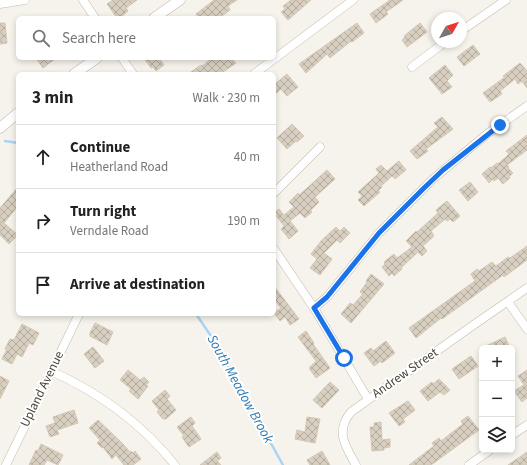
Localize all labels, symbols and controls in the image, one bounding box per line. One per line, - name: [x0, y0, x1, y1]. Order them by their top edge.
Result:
- north arrow: [431, 12, 467, 48]
- search box: [16, 16, 276, 60]
- icon: search: [30, 27, 52, 49]
- text: Search here: [62, 28, 136, 49]
- text: 3 min: [32, 86, 73, 110]
- text: Walk · 230 m: [192, 89, 260, 107]
- route end: [491, 116, 509, 134]
- text: Continue: [70, 137, 130, 158]
- icon: ahead: [32, 146, 54, 168]
- text: 40 m: [234, 148, 260, 166]
- text: Heatherland Road: [70, 158, 168, 176]
- text: Turn right: [70, 201, 136, 222]
- icon: right: [32, 210, 54, 232]
- text: 190 m: [227, 212, 260, 230]
- text: Verndale Road: [70, 222, 149, 240]
- icon: arrive: [32, 274, 54, 296]
- text: Arrive at destination: [70, 274, 205, 295]
- water label: South Meadow Brook: [202, 331, 278, 447]
- street label: Andrew Street: [368, 343, 442, 402]
- map controls: [479, 345, 515, 453]
- button: +: [479, 345, 515, 381]
- street label: Upland Avenue: [16, 348, 68, 430]
- route start: [335, 349, 353, 367]
- button: −: [479, 381, 515, 417]
- button: layers: [479, 417, 515, 453]

